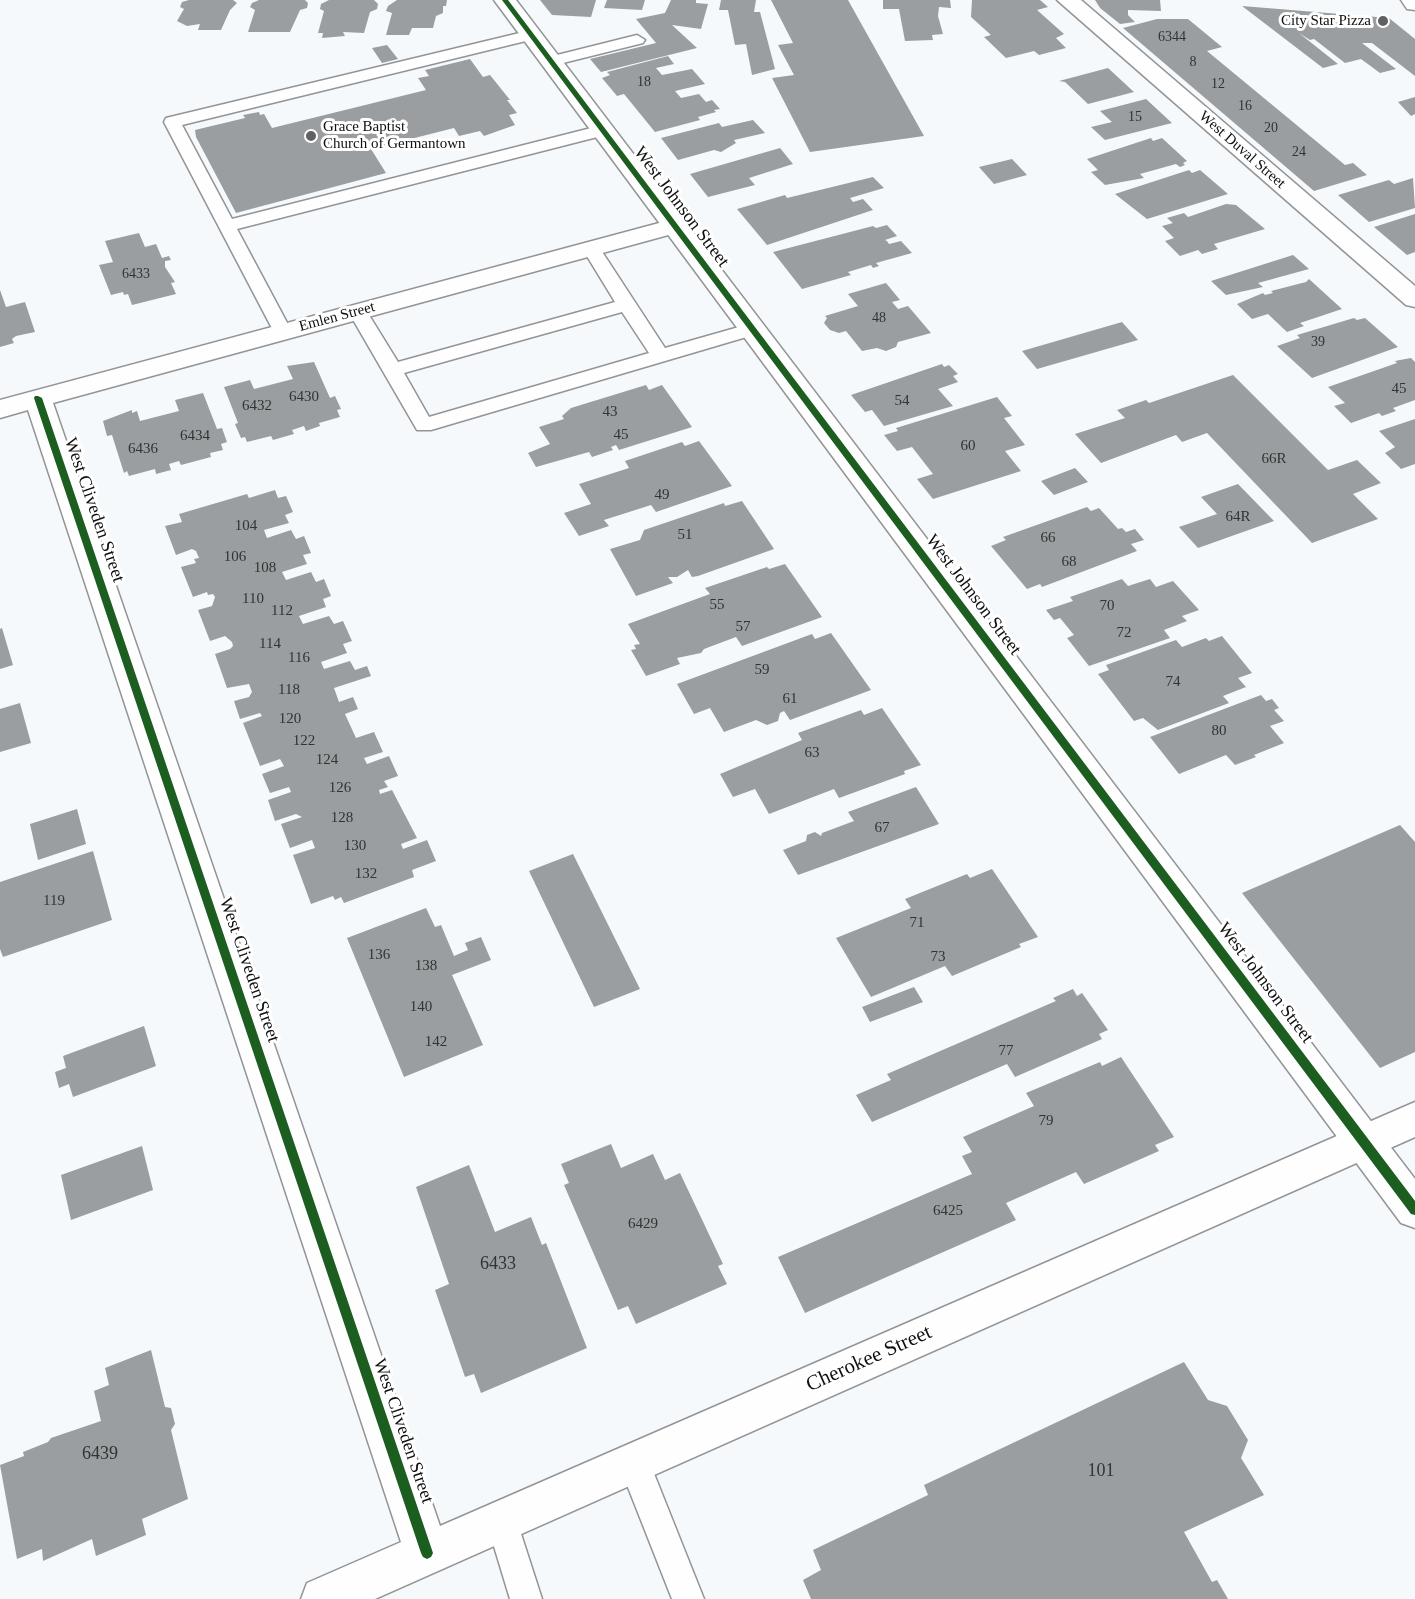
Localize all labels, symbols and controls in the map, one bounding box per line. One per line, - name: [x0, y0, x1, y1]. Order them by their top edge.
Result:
- place label: City Star Pizza: [1281, 12, 1371, 30]
- marker: City Star Pizza: [1376, 14, 1390, 28]
- house number: 6344: [1158, 29, 1186, 45]
- house number: 8: [1190, 54, 1196, 70]
- house number: 18: [637, 74, 651, 90]
- house number: 12: [1211, 76, 1225, 92]
- house number: 16: [1238, 98, 1252, 114]
- street label: West Duval Street: [1195, 108, 1289, 192]
- house number: 15: [1128, 109, 1142, 125]
- place label: Grace Baptist Church of Germantown: [323, 118, 465, 153]
- house number: 20: [1264, 120, 1278, 136]
- marker: Grace Baptist Church of Germantown: [304, 129, 318, 143]
- street label: West Johnson Street: [629, 142, 733, 272]
- house number: 24: [1292, 144, 1306, 160]
- house number: 6433: [122, 266, 150, 282]
- street label: Emlen Street: [297, 298, 377, 336]
- house number: 48: [872, 310, 886, 326]
- house number: 39: [1311, 334, 1325, 350]
- house number: 45: [1392, 380, 1406, 398]
- house number: 6430: [289, 388, 319, 406]
- house number: 54: [894, 392, 910, 410]
- house number: 6432: [242, 397, 272, 415]
- house number: 43: [602, 403, 618, 421]
- house number: 45: [614, 426, 628, 444]
- house number: 6434: [180, 427, 210, 445]
- street label: West Cliveden Street: [59, 435, 129, 585]
- house number: 60: [960, 437, 976, 455]
- house number: 6436: [128, 440, 158, 458]
- house number: 66R: [1261, 450, 1287, 468]
- house number: 49: [654, 486, 670, 504]
- house number: 64R: [1225, 508, 1251, 526]
- house number: 104: [235, 517, 257, 535]
- house number: 51: [678, 526, 692, 544]
- house number: 66: [1040, 529, 1056, 547]
- street label: West Johnson Street: [921, 530, 1025, 660]
- house number: 106: [224, 548, 246, 566]
- house number: 68: [1062, 553, 1076, 571]
- house number: 108: [254, 559, 276, 577]
- house number: 110: [242, 590, 264, 608]
- house number: 55: [710, 596, 724, 614]
- house number: 70: [1100, 597, 1114, 615]
- house number: 112: [271, 602, 293, 620]
- house number: 57: [736, 618, 750, 636]
- house number: 72: [1116, 624, 1132, 642]
- house number: 114: [259, 635, 281, 653]
- house number: 116: [288, 649, 310, 667]
- house number: 59: [754, 661, 770, 679]
- house number: 74: [1166, 673, 1180, 691]
- house number: 118: [278, 681, 300, 699]
- house number: 61: [782, 690, 798, 708]
- house number: 120: [279, 710, 301, 728]
- house number: 80: [1212, 722, 1226, 740]
- house number: 122: [293, 732, 315, 750]
- house number: 63: [804, 744, 820, 762]
- house number: 124: [316, 751, 338, 769]
- house number: 126: [329, 779, 351, 797]
- house number: 128: [331, 809, 353, 827]
- house number: 67: [874, 819, 890, 837]
- house number: 130: [344, 837, 366, 855]
- house number: 132: [355, 865, 377, 883]
- house number: 119: [43, 892, 65, 910]
- street label: West Cliveden Street: [214, 895, 284, 1045]
- house number: 71: [910, 914, 924, 932]
- street label: West Johnson Street: [1213, 918, 1317, 1048]
- house number: 136: [368, 946, 390, 964]
- house number: 73: [930, 948, 946, 966]
- house number: 138: [415, 957, 437, 975]
- house number: 140: [410, 998, 432, 1016]
- house number: 142: [425, 1033, 447, 1051]
- house number: 77: [998, 1042, 1014, 1060]
- house number: 79: [1038, 1112, 1054, 1130]
- house number: 6425: [933, 1202, 963, 1220]
- house number: 6429: [628, 1215, 658, 1233]
- house number: 6433: [480, 1253, 516, 1275]
- street label: Cherokee Street: [802, 1320, 936, 1398]
- street label: West Cliveden Street: [368, 1356, 438, 1506]
- house number: 6439: [82, 1443, 118, 1465]
- house number: 101: [1088, 1460, 1114, 1482]

